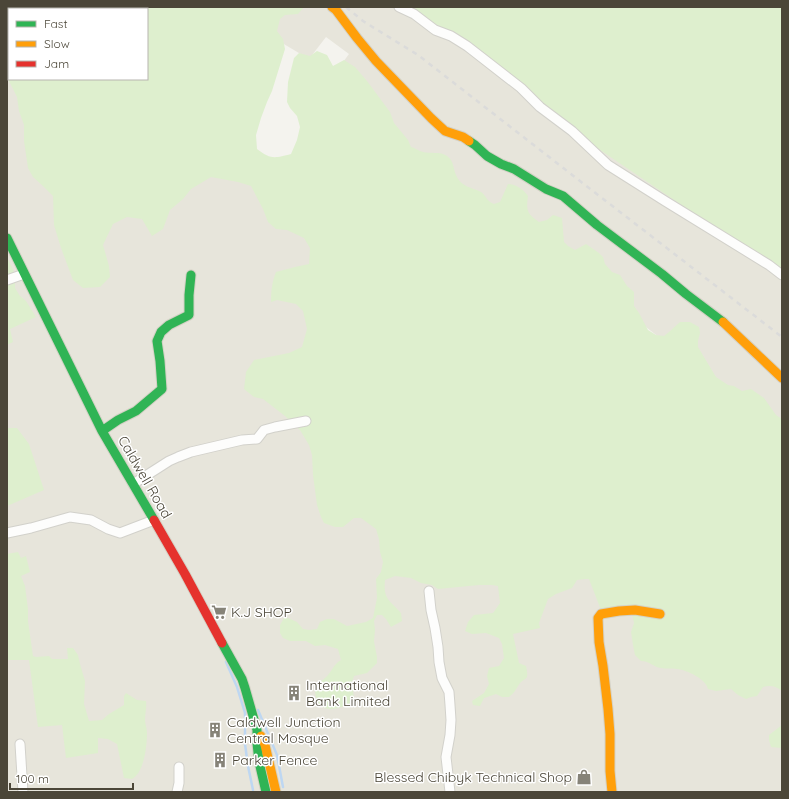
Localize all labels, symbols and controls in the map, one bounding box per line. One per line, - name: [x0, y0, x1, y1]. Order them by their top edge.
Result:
- legend: [8, 8, 148, 80]
- text: Fast: [44, 16, 68, 31]
- text: Slow: [44, 36, 70, 51]
- text: Jam: [44, 56, 69, 71]
- street label: Caldwell Road: [114, 432, 176, 522]
- supermarket icon: K.J SHOP: [210, 603, 228, 621]
- place label: K.J SHOP: [231, 603, 292, 621]
- place label: International Bank Limited: [306, 676, 390, 710]
- building icon: International Bank Limited: [285, 684, 303, 702]
- place label: Caldwell Junction Central Mosque: [227, 713, 341, 747]
- building icon: Caldwell Junction Central Mosque: [206, 721, 224, 739]
- building icon: Parker Fence: [211, 751, 229, 769]
- place label: Parker Fence: [232, 751, 317, 769]
- scale bar: [10, 765, 133, 791]
- place label: Blessed Chibyk Technical Shop: [374, 768, 572, 786]
- shop icon: Blessed Chibyk Technical Shop: [575, 768, 593, 786]
- text: 100 m: [16, 771, 49, 786]

